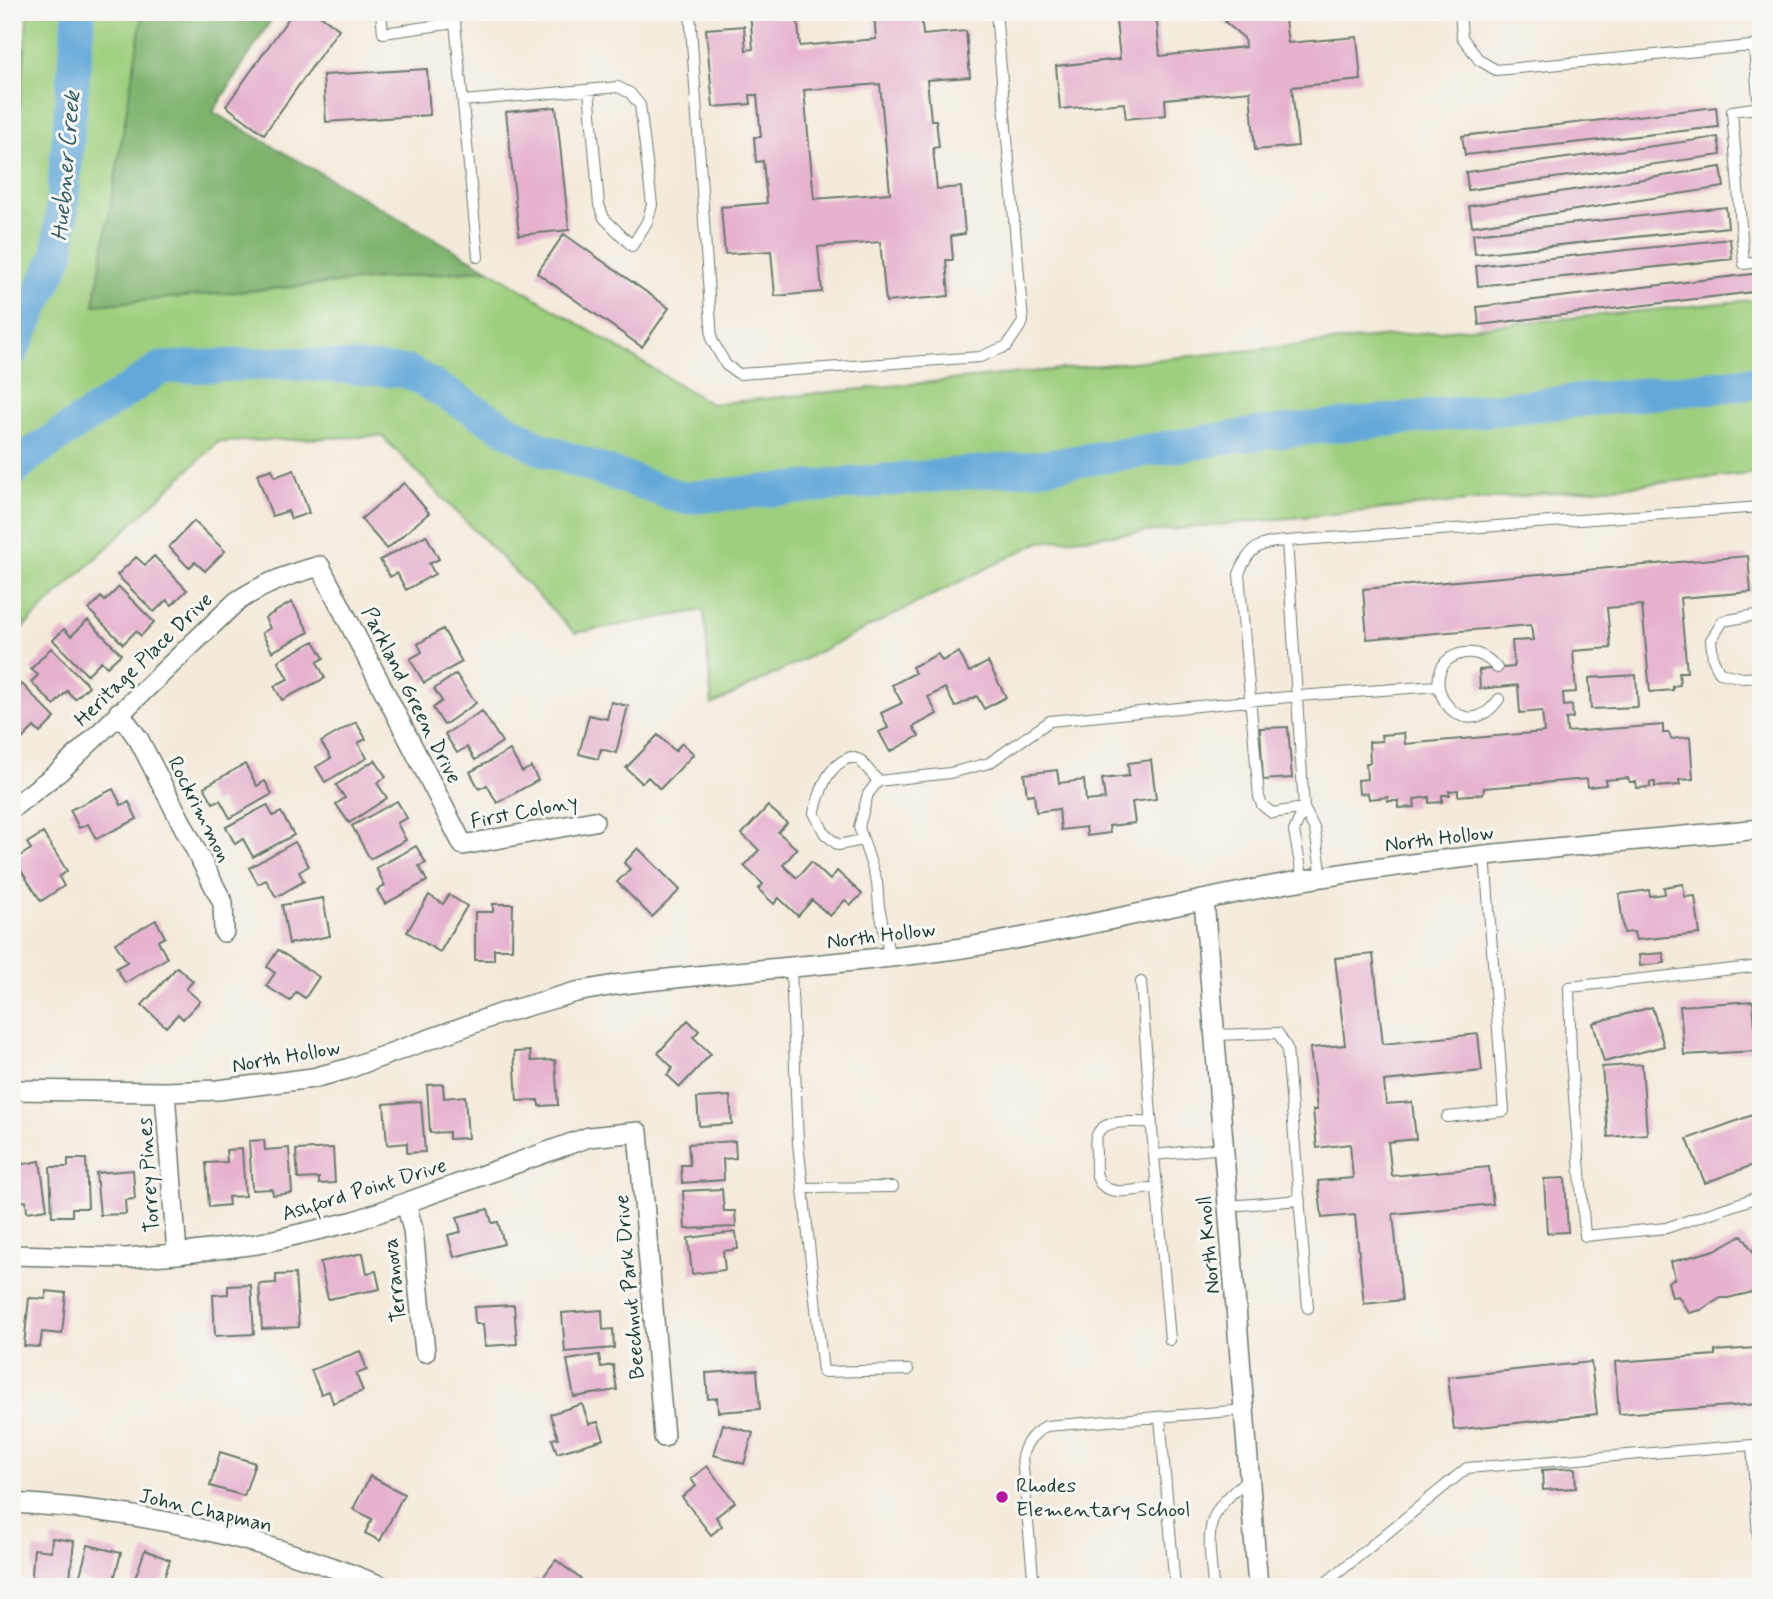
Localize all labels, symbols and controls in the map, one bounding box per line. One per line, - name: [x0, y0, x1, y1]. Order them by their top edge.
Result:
- water label: Huebner Creek: [46, 89, 89, 242]
- street label: Heritage Place Drive: [68, 586, 219, 733]
- street label: Parkland Green Drive: [354, 602, 468, 789]
- street label: Rockrimmon: [160, 752, 238, 867]
- street label: First Colony: [468, 788, 580, 836]
- street label: North Hollow: [1383, 818, 1495, 860]
- street label: North Hollow: [825, 915, 937, 957]
- street label: North Hollow: [230, 1034, 343, 1080]
- street label: Torrey Pines: [131, 1116, 167, 1234]
- street label: Ashford Point Drive: [278, 1152, 451, 1230]
- street label: Beechnut Park Drive: [608, 1193, 652, 1381]
- street label: North Knoll: [1191, 1194, 1227, 1295]
- street label: Terranova: [377, 1236, 413, 1323]
- place label: Rhodes Elementary School: [1016, 1472, 1191, 1524]
- street label: John Chapman: [136, 1482, 275, 1540]
- marker: Rhodes Elementary School: [994, 1489, 1010, 1505]

